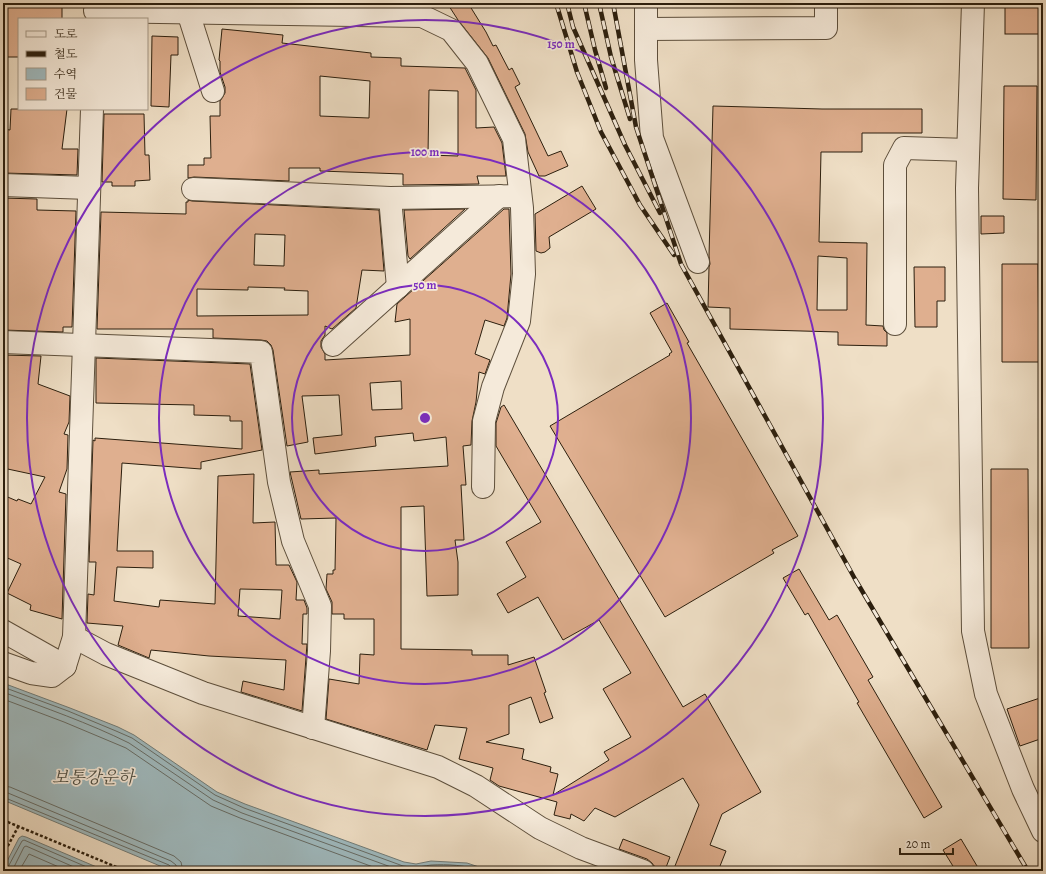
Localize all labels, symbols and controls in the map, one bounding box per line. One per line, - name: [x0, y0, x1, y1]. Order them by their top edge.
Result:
- legend: [18, 18, 148, 110]
- text: 도로: [54, 26, 78, 42]
- text: 150 m: [547, 36, 575, 52]
- text: 철도: [54, 46, 78, 62]
- text: 수역: [54, 66, 77, 82]
- text: 건물: [54, 86, 78, 102]
- text: 100 m: [411, 144, 439, 160]
- text: 50 m: [413, 277, 437, 293]
- centre of rings: [418, 411, 432, 425]
- water label: 보통강운하: [52, 766, 137, 789]
- scale bar: [900, 830, 953, 856]
- text: 20 m: [906, 836, 930, 852]

